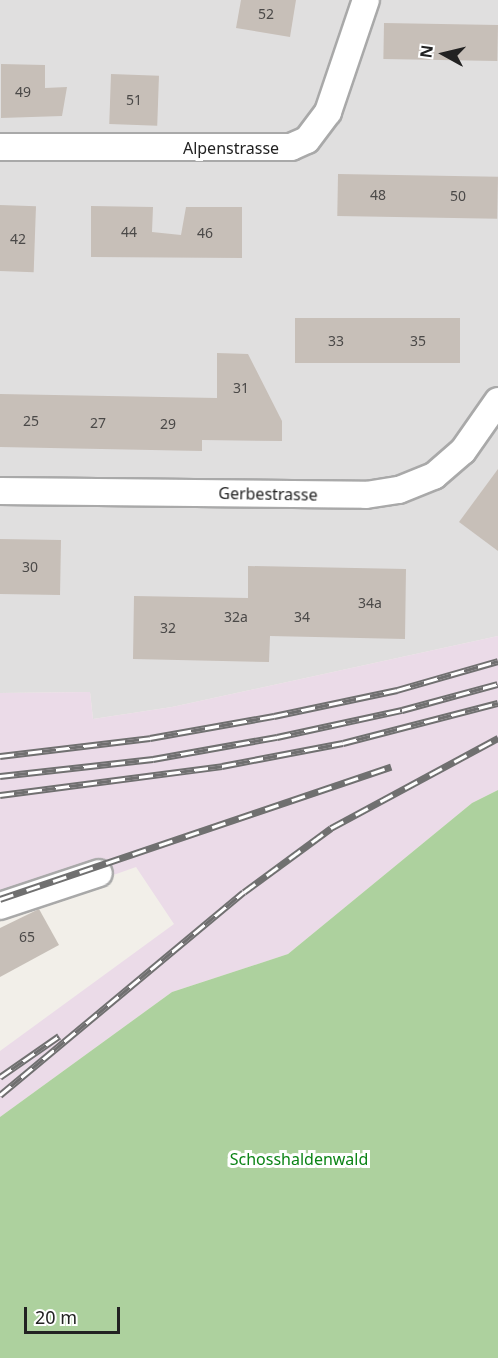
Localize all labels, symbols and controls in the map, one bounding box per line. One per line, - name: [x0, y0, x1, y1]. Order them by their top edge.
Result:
- house number: 52: [258, 6, 274, 22]
- north arrow: [414, 24, 474, 84]
- text: N: [414, 44, 438, 59]
- house number: 49: [15, 84, 31, 100]
- house number: 51: [126, 92, 142, 108]
- street label: Alpenstrasse: [183, 138, 279, 158]
- house number: 48: [370, 187, 386, 203]
- house number: 50: [450, 188, 466, 204]
- house number: 44: [121, 224, 137, 240]
- house number: 46: [197, 225, 213, 241]
- house number: 42: [10, 231, 26, 247]
- house number: 33: [328, 333, 344, 349]
- house number: 35: [410, 333, 426, 349]
- house number: 31: [233, 380, 249, 396]
- house number: 25: [23, 413, 39, 429]
- house number: 27: [90, 415, 106, 431]
- house number: 29: [160, 416, 176, 432]
- street label: Gerbestrasse: [218, 484, 318, 504]
- house number: 30: [22, 559, 38, 575]
- house number: 34a: [358, 595, 382, 611]
- house number: 32a: [224, 609, 248, 625]
- house number: 34: [294, 609, 310, 625]
- house number: 32: [160, 620, 176, 636]
- house number: 65: [19, 929, 35, 945]
- park label: Schosshaldenwald: [230, 1149, 368, 1169]
- scale bar: [27, 1295, 123, 1333]
- text: 20 m: [35, 1305, 77, 1329]

